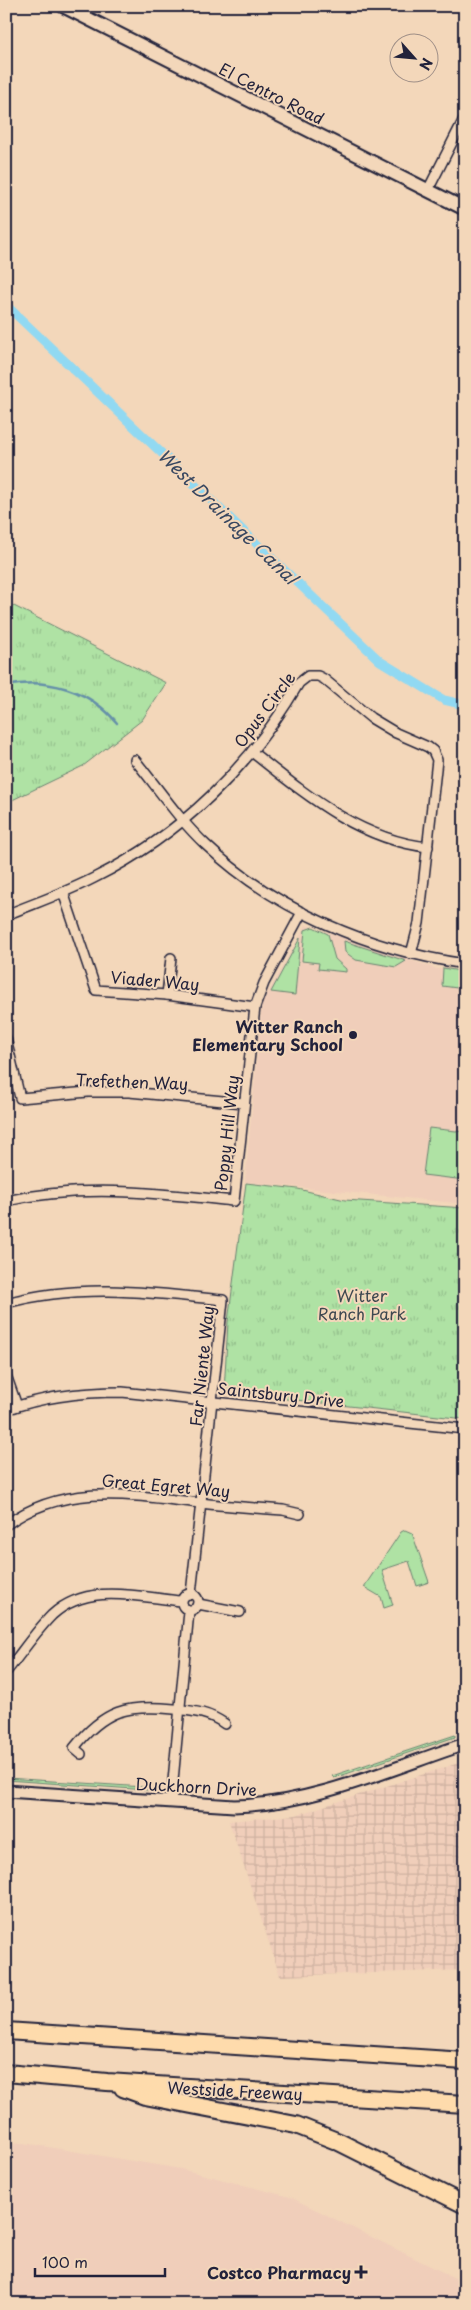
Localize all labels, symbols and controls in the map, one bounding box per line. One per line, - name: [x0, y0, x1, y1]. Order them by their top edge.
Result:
- north arrow: [388, 32, 438, 82]
- text: N: [414, 54, 438, 74]
- street label: El Centro Road: [215, 56, 329, 130]
- water label: West Drainage Canal: [152, 442, 306, 592]
- street label: Opus Circle: [227, 666, 301, 752]
- street label: Viader Way: [110, 964, 200, 996]
- place label: Witter Ranch Elementary School: [192, 1014, 343, 1056]
- marker: Witter Ranch Elementary School: [347, 1029, 359, 1041]
- street label: Trefethen Way: [75, 1067, 189, 1095]
- street label: Poppy Hill Way: [208, 1074, 244, 1192]
- park label: Witter Ranch Park: [318, 1283, 407, 1325]
- street label: Far Niente Way: [183, 1304, 219, 1428]
- street label: Saintsbury Drive: [216, 1375, 346, 1413]
- street label: Great Egret Way: [101, 1467, 231, 1503]
- street label: Duckhorn Drive: [134, 1771, 258, 1801]
- street label: Westside Freeway: [167, 2074, 303, 2106]
- scale bar: [35, 2245, 165, 2277]
- text: 100 m: [42, 2250, 88, 2273]
- place label: Costco Pharmacy: [207, 2260, 351, 2284]
- marker: Costco Pharmacy: [355, 2266, 367, 2278]

